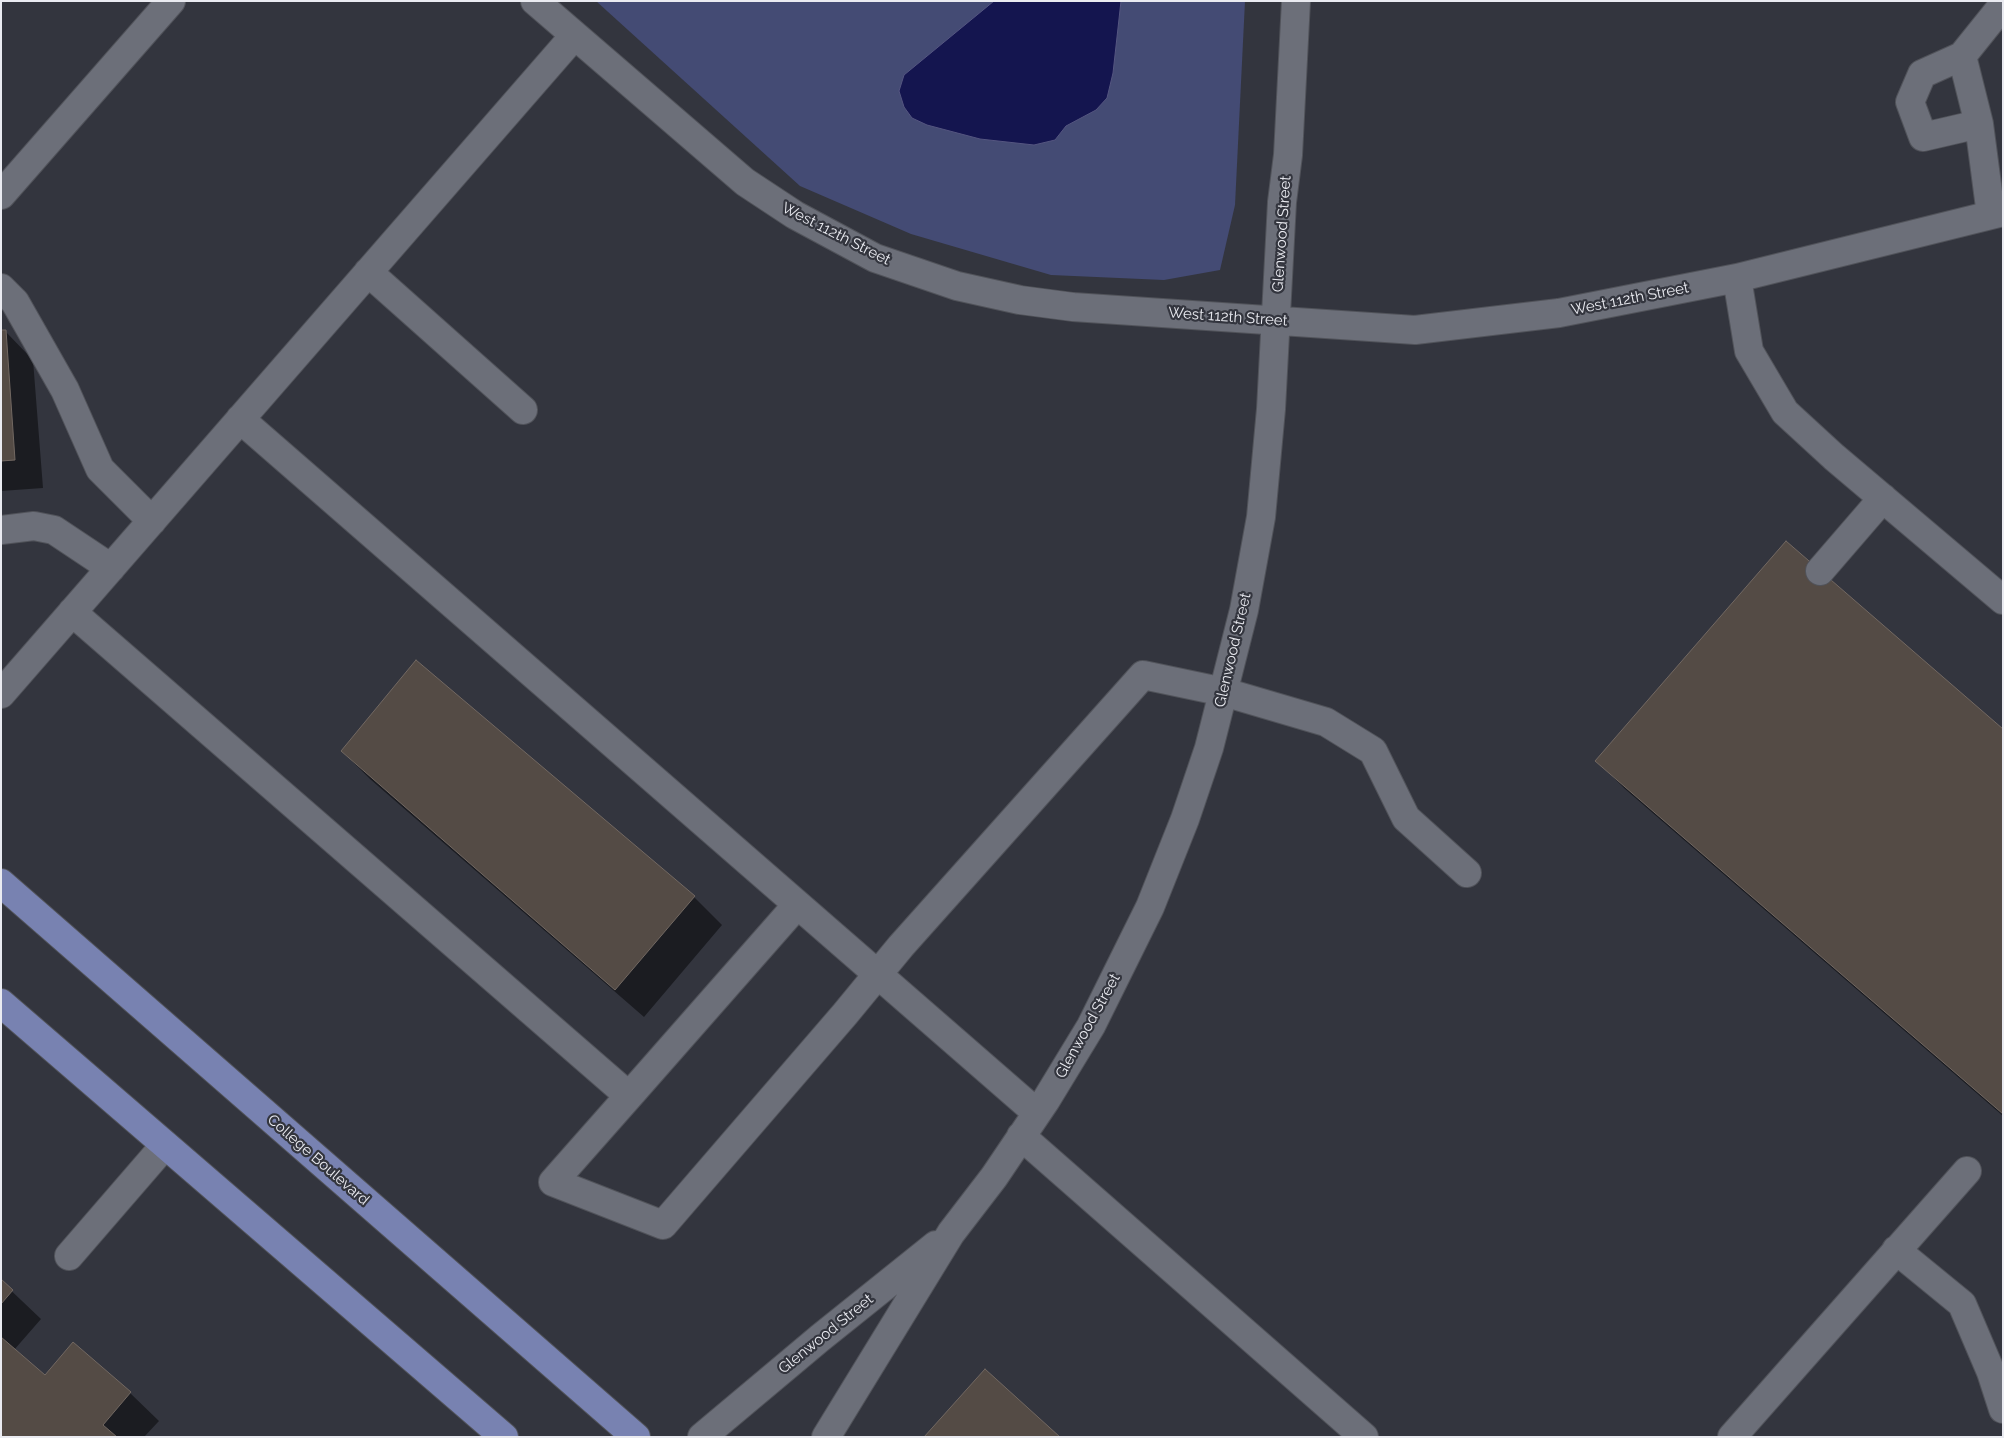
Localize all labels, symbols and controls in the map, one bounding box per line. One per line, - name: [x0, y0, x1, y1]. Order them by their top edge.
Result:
- street label: Glenwood Street: [1269, 175, 1295, 293]
- street label: West 112th Street: [779, 199, 893, 269]
- street label: West 112th Street: [1570, 279, 1690, 319]
- street label: West 112th Street: [1168, 304, 1288, 330]
- street label: Glenwood Street: [1211, 591, 1255, 709]
- street label: Glenwood Street: [1052, 971, 1124, 1081]
- street label: College Boulevard: [263, 1111, 373, 1209]
- street label: Glenwood Street: [775, 1290, 877, 1378]

